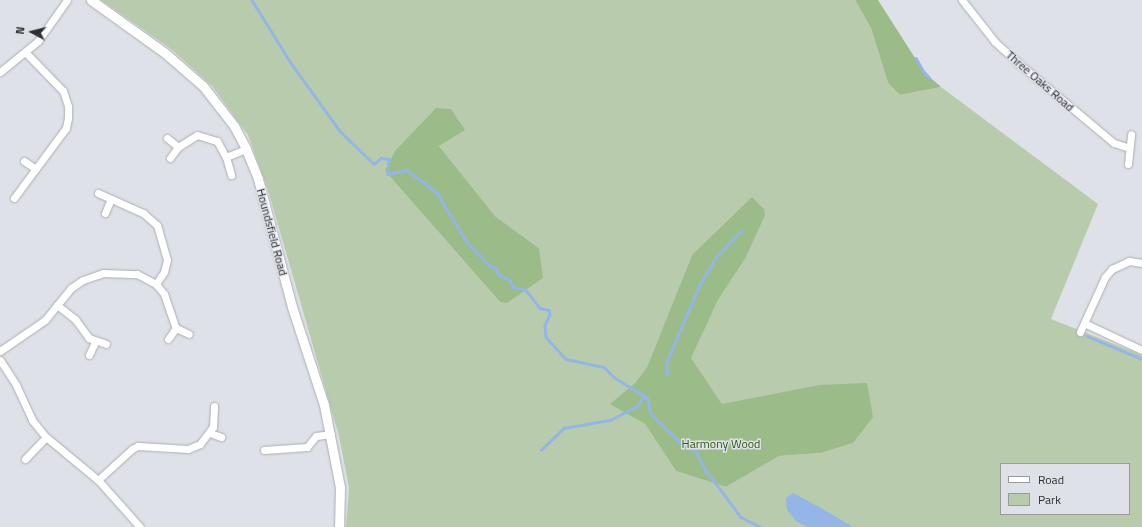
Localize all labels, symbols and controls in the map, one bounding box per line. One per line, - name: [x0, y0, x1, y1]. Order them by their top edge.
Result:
- north arrow: [12, 12, 52, 52]
- text: N: [12, 26, 28, 35]
- street label: Three Oaks Road: [1003, 48, 1077, 114]
- street label: Houndsfield Road: [253, 187, 291, 277]
- park label: Harmony Wood: [682, 437, 760, 451]
- legend: [1000, 463, 1130, 515]
- text: Road: [1038, 470, 1064, 489]
- text: Park: [1038, 490, 1061, 509]

